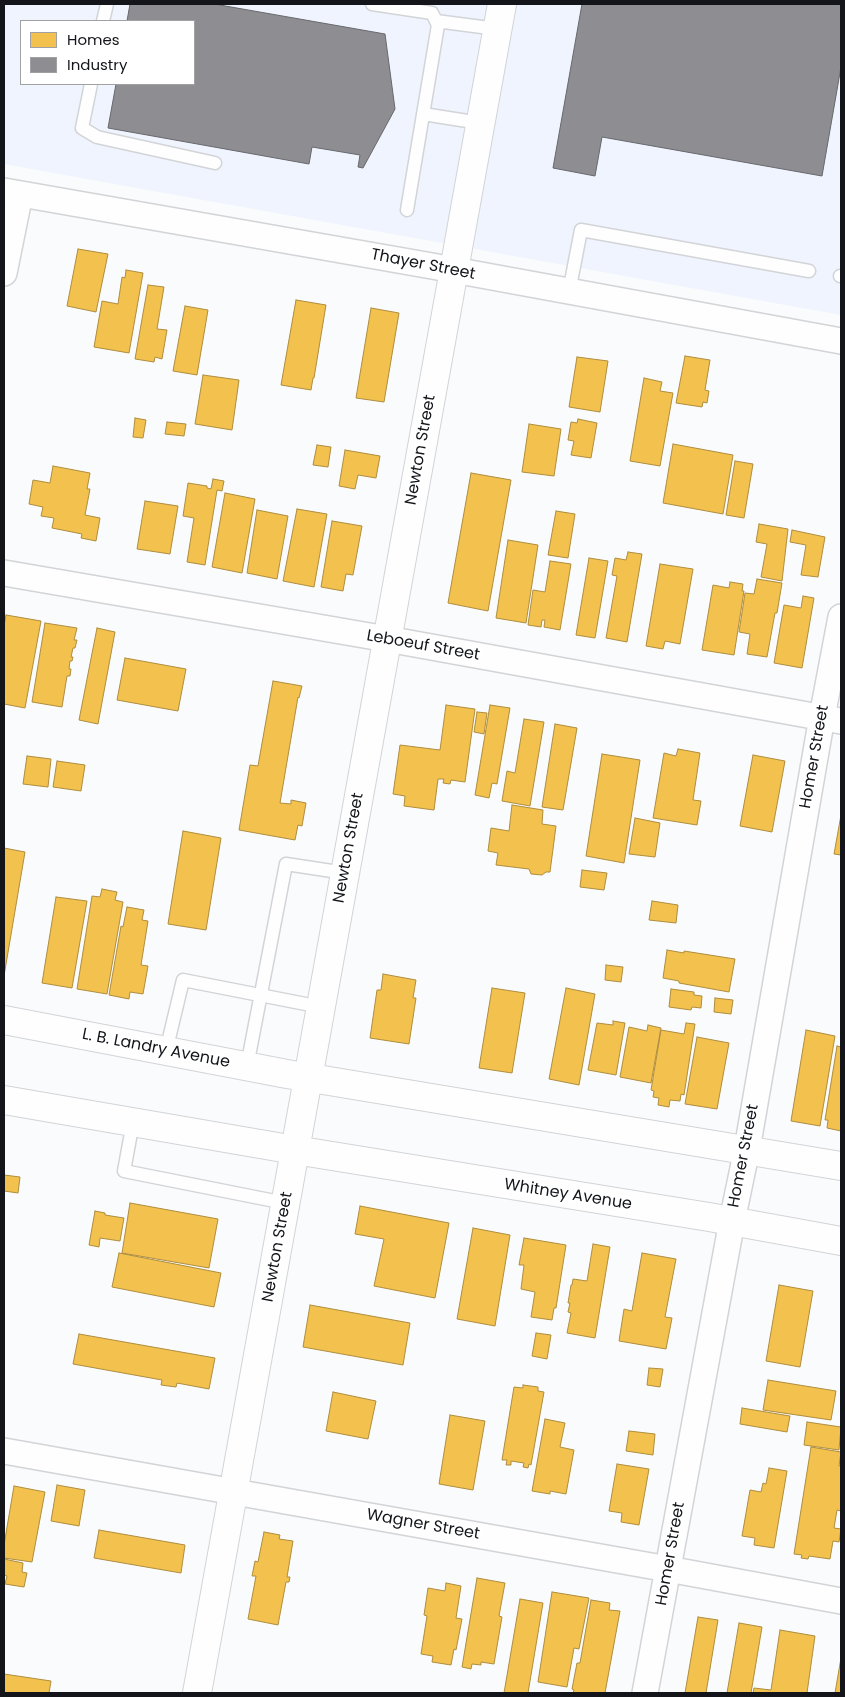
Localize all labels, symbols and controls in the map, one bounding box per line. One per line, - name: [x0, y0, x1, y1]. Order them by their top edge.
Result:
- legend: [20, 20, 195, 85]
- text: Homes: [67, 29, 120, 50]
- text: Industry: [67, 54, 127, 75]
- street label: Thayer Street: [369, 245, 477, 285]
- street label: Newton Street: [402, 393, 440, 507]
- street label: Leboeuf Street: [365, 627, 481, 665]
- street label: Homer Street: [796, 704, 834, 810]
- street label: Newton Street: [330, 791, 368, 905]
- street label: L. B. Landry Avenue: [80, 1025, 232, 1073]
- street label: Homer Street: [725, 1103, 763, 1209]
- street label: Whitney Avenue: [503, 1175, 633, 1215]
- street label: Newton Street: [259, 1190, 297, 1304]
- street label: Homer Street: [652, 1501, 690, 1607]
- street label: Wagner Street: [365, 1506, 481, 1544]

